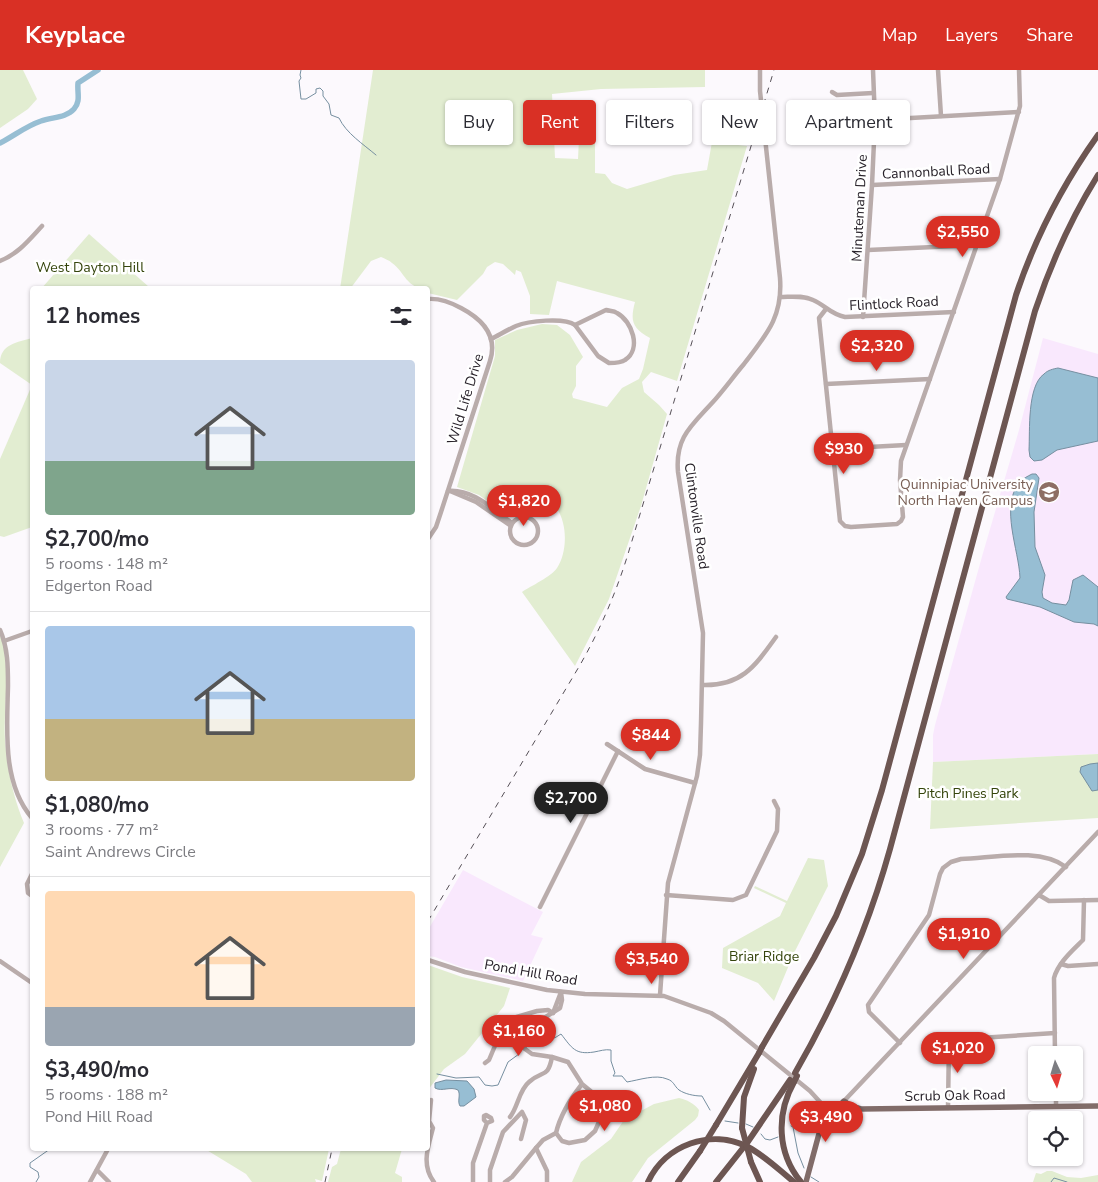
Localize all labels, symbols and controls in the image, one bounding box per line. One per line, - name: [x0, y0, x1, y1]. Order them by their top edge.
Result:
- text: Keyplace: [25, 19, 125, 51]
- text: Map: [882, 23, 917, 47]
- text: Layers: [945, 23, 998, 47]
- text: Share: [1026, 23, 1073, 47]
- chip: Buy: [445, 100, 513, 145]
- chip: Rent: [523, 100, 596, 145]
- chip: Filters: [606, 100, 692, 145]
- chip: New: [702, 100, 776, 145]
- chip: Apartment: [786, 100, 910, 145]
- street label: Minuteman Drive: [847, 154, 872, 262]
- street label: Cannonball Road: [881, 159, 991, 184]
- pin: $2,550: [922, 216, 1004, 258]
- text: $2,550: [937, 221, 989, 243]
- park label: West Dayton Hill: [36, 258, 145, 277]
- street label: Flintlock Road: [849, 292, 939, 315]
- text: 12 homes: [45, 302, 140, 330]
- icon: filters: [387, 302, 415, 330]
- pin: $2,320: [836, 330, 918, 372]
- text: $2,320: [851, 335, 903, 357]
- street label: Wild Life Drive: [443, 351, 488, 447]
- icon: home: [185, 393, 275, 483]
- pin: $930: [814, 432, 874, 475]
- text: $930: [825, 438, 863, 460]
- street label: Clintonville Road: [680, 461, 713, 571]
- place label: Quinnipiac University North Haven Campus: [898, 475, 1034, 510]
- school or university icon: Quinnipiac University North Haven Campus: [1037, 480, 1061, 504]
- pin: $1,820: [483, 484, 565, 527]
- text: $1,820: [498, 490, 550, 512]
- text: $2,700/mo: [45, 525, 149, 553]
- text: 5 rooms · 148 m²: [45, 553, 168, 575]
- text: Edgerton Road: [45, 575, 152, 597]
- icon: home: [185, 658, 275, 748]
- pin: $844: [621, 718, 681, 761]
- text: $844: [632, 724, 670, 746]
- pin: $2,700: [530, 782, 612, 824]
- park label: Pitch Pines Park: [918, 784, 1019, 803]
- text: $2,700: [545, 787, 597, 809]
- text: $1,080/mo: [45, 791, 149, 819]
- text: 3 rooms · 77 m²: [45, 819, 158, 841]
- text: Saint Andrews Circle: [45, 841, 196, 863]
- pin: $1,910: [923, 918, 1005, 960]
- icon: home: [185, 923, 275, 1013]
- text: $1,910: [938, 923, 990, 945]
- pin: $3,540: [611, 942, 693, 985]
- park label: Briar Ridge: [729, 947, 799, 966]
- text: $3,540: [626, 948, 678, 970]
- street label: Pond Hill Road: [483, 955, 579, 990]
- pin: $1,160: [478, 1014, 560, 1057]
- text: $1,160: [493, 1020, 545, 1042]
- pin: $1,020: [917, 1032, 999, 1074]
- text: $1,020: [932, 1037, 984, 1059]
- north arrow: [1028, 1046, 1082, 1101]
- map controls: [1028, 1046, 1083, 1166]
- text: $3,490/mo: [45, 1056, 149, 1084]
- text: 5 rooms · 188 m²: [45, 1084, 168, 1106]
- street label: Scrub Oak Road: [904, 1085, 1006, 1106]
- pin: $1,080: [564, 1090, 646, 1132]
- text: $1,080: [579, 1095, 631, 1117]
- pin: $3,490: [785, 1100, 867, 1143]
- text: Pond Hill Road: [45, 1106, 153, 1128]
- text: $3,490: [800, 1106, 852, 1128]
- button: locate: [1028, 1111, 1083, 1166]

